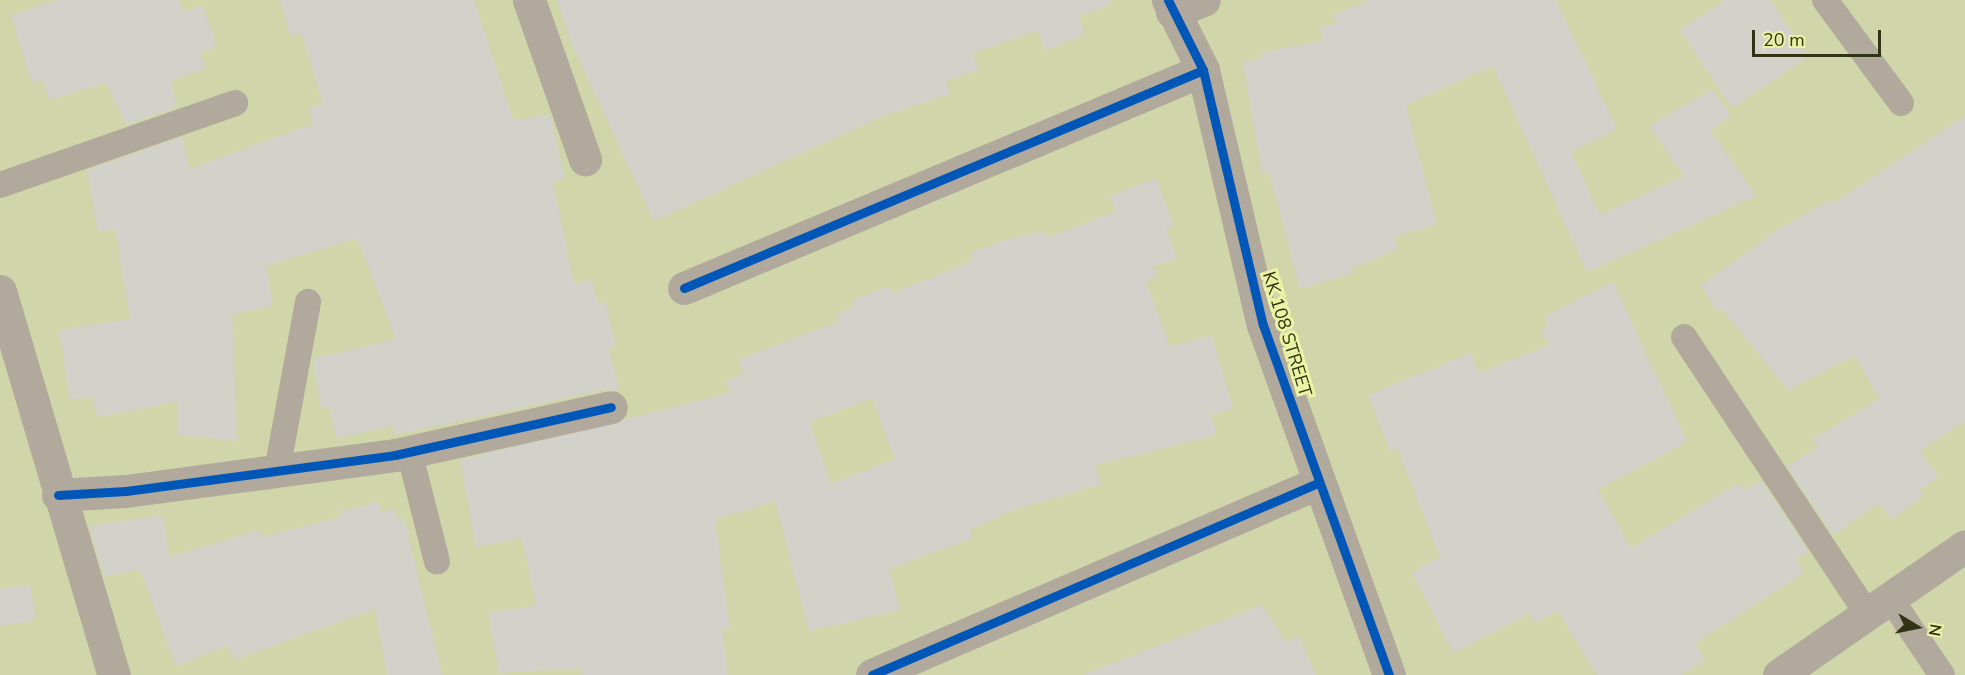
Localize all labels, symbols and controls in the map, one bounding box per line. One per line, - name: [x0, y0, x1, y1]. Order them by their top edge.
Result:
- scale bar: [1755, 18, 1884, 56]
- text: 20 m: [1763, 28, 1805, 52]
- street label: KK 108 STREET: [1258, 269, 1316, 399]
- north arrow: [1887, 597, 1947, 657]
- text: N: [1923, 622, 1947, 638]

